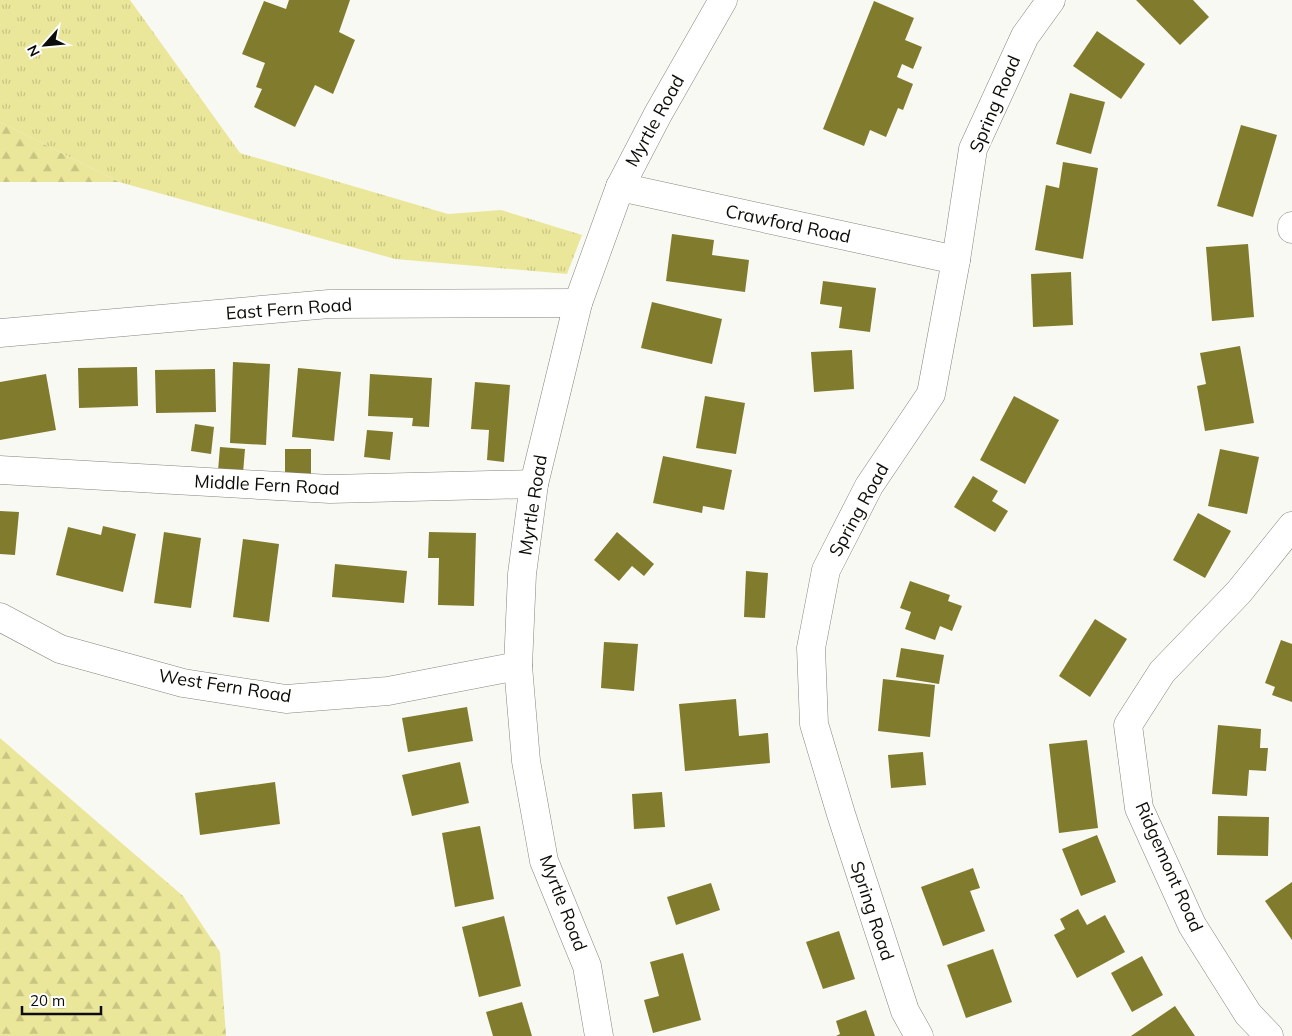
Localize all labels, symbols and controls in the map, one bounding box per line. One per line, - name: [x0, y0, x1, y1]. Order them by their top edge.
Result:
- north arrow: [20, 20, 70, 70]
- text: N: [23, 42, 44, 60]
- street label: Spring Road: [964, 52, 1025, 156]
- street label: Myrtle Road: [620, 71, 689, 171]
- street label: Crawford Road: [723, 199, 853, 248]
- street label: East Fern Road: [225, 293, 353, 324]
- street label: Myrtle Road: [513, 453, 552, 557]
- street label: Spring Road: [824, 459, 894, 560]
- street label: Middle Fern Road: [194, 469, 340, 500]
- street label: West Fern Road: [157, 664, 293, 707]
- street label: Ridgemont Road: [1130, 798, 1208, 935]
- street label: Myrtle Road: [535, 851, 592, 954]
- street label: Spring Road: [846, 858, 899, 963]
- scale bar: [22, 984, 101, 1016]
- text: 20 m: [30, 991, 65, 1010]

